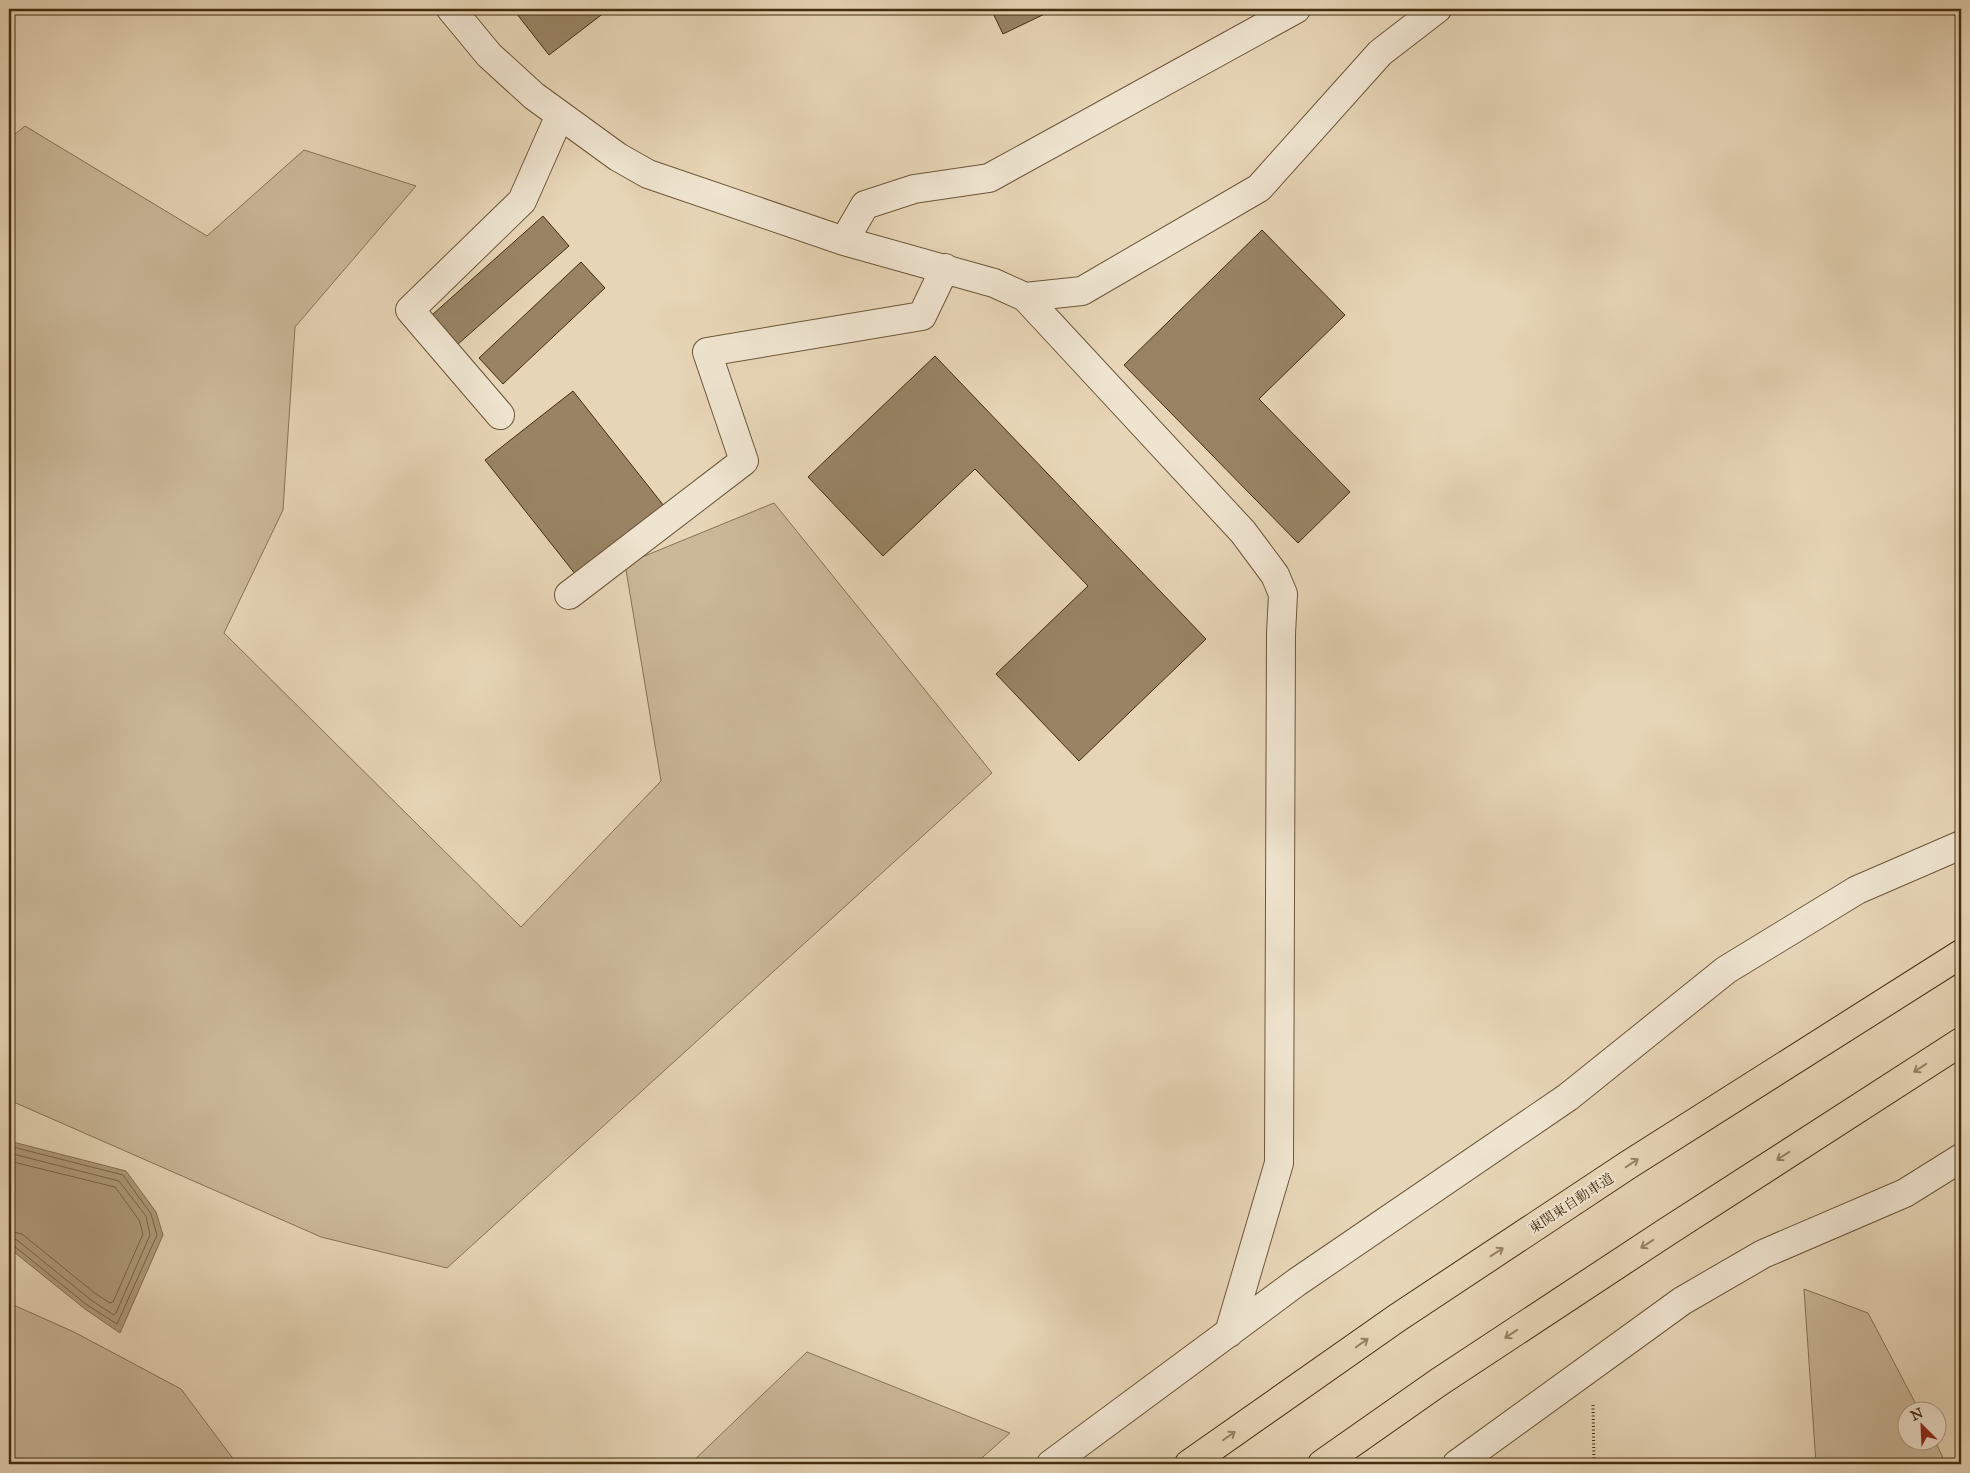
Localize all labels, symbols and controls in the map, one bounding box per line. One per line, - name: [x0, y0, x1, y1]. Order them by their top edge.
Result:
- one-way arrow: [1913, 1063, 1927, 1073]
- one-way arrow: [1777, 1151, 1791, 1161]
- one-way arrow: [1625, 1158, 1639, 1168]
- street label: 東関東自動車道: [1526, 1170, 1617, 1237]
- one-way arrow: [1640, 1239, 1654, 1250]
- one-way arrow: [1489, 1247, 1503, 1257]
- one-way arrow: [1505, 1329, 1519, 1339]
- one-way arrow: [1354, 1338, 1368, 1348]
- north arrow: [1898, 1400, 1948, 1450]
- text: N: [1908, 1404, 1926, 1425]
- one-way arrow: [1222, 1431, 1236, 1441]

